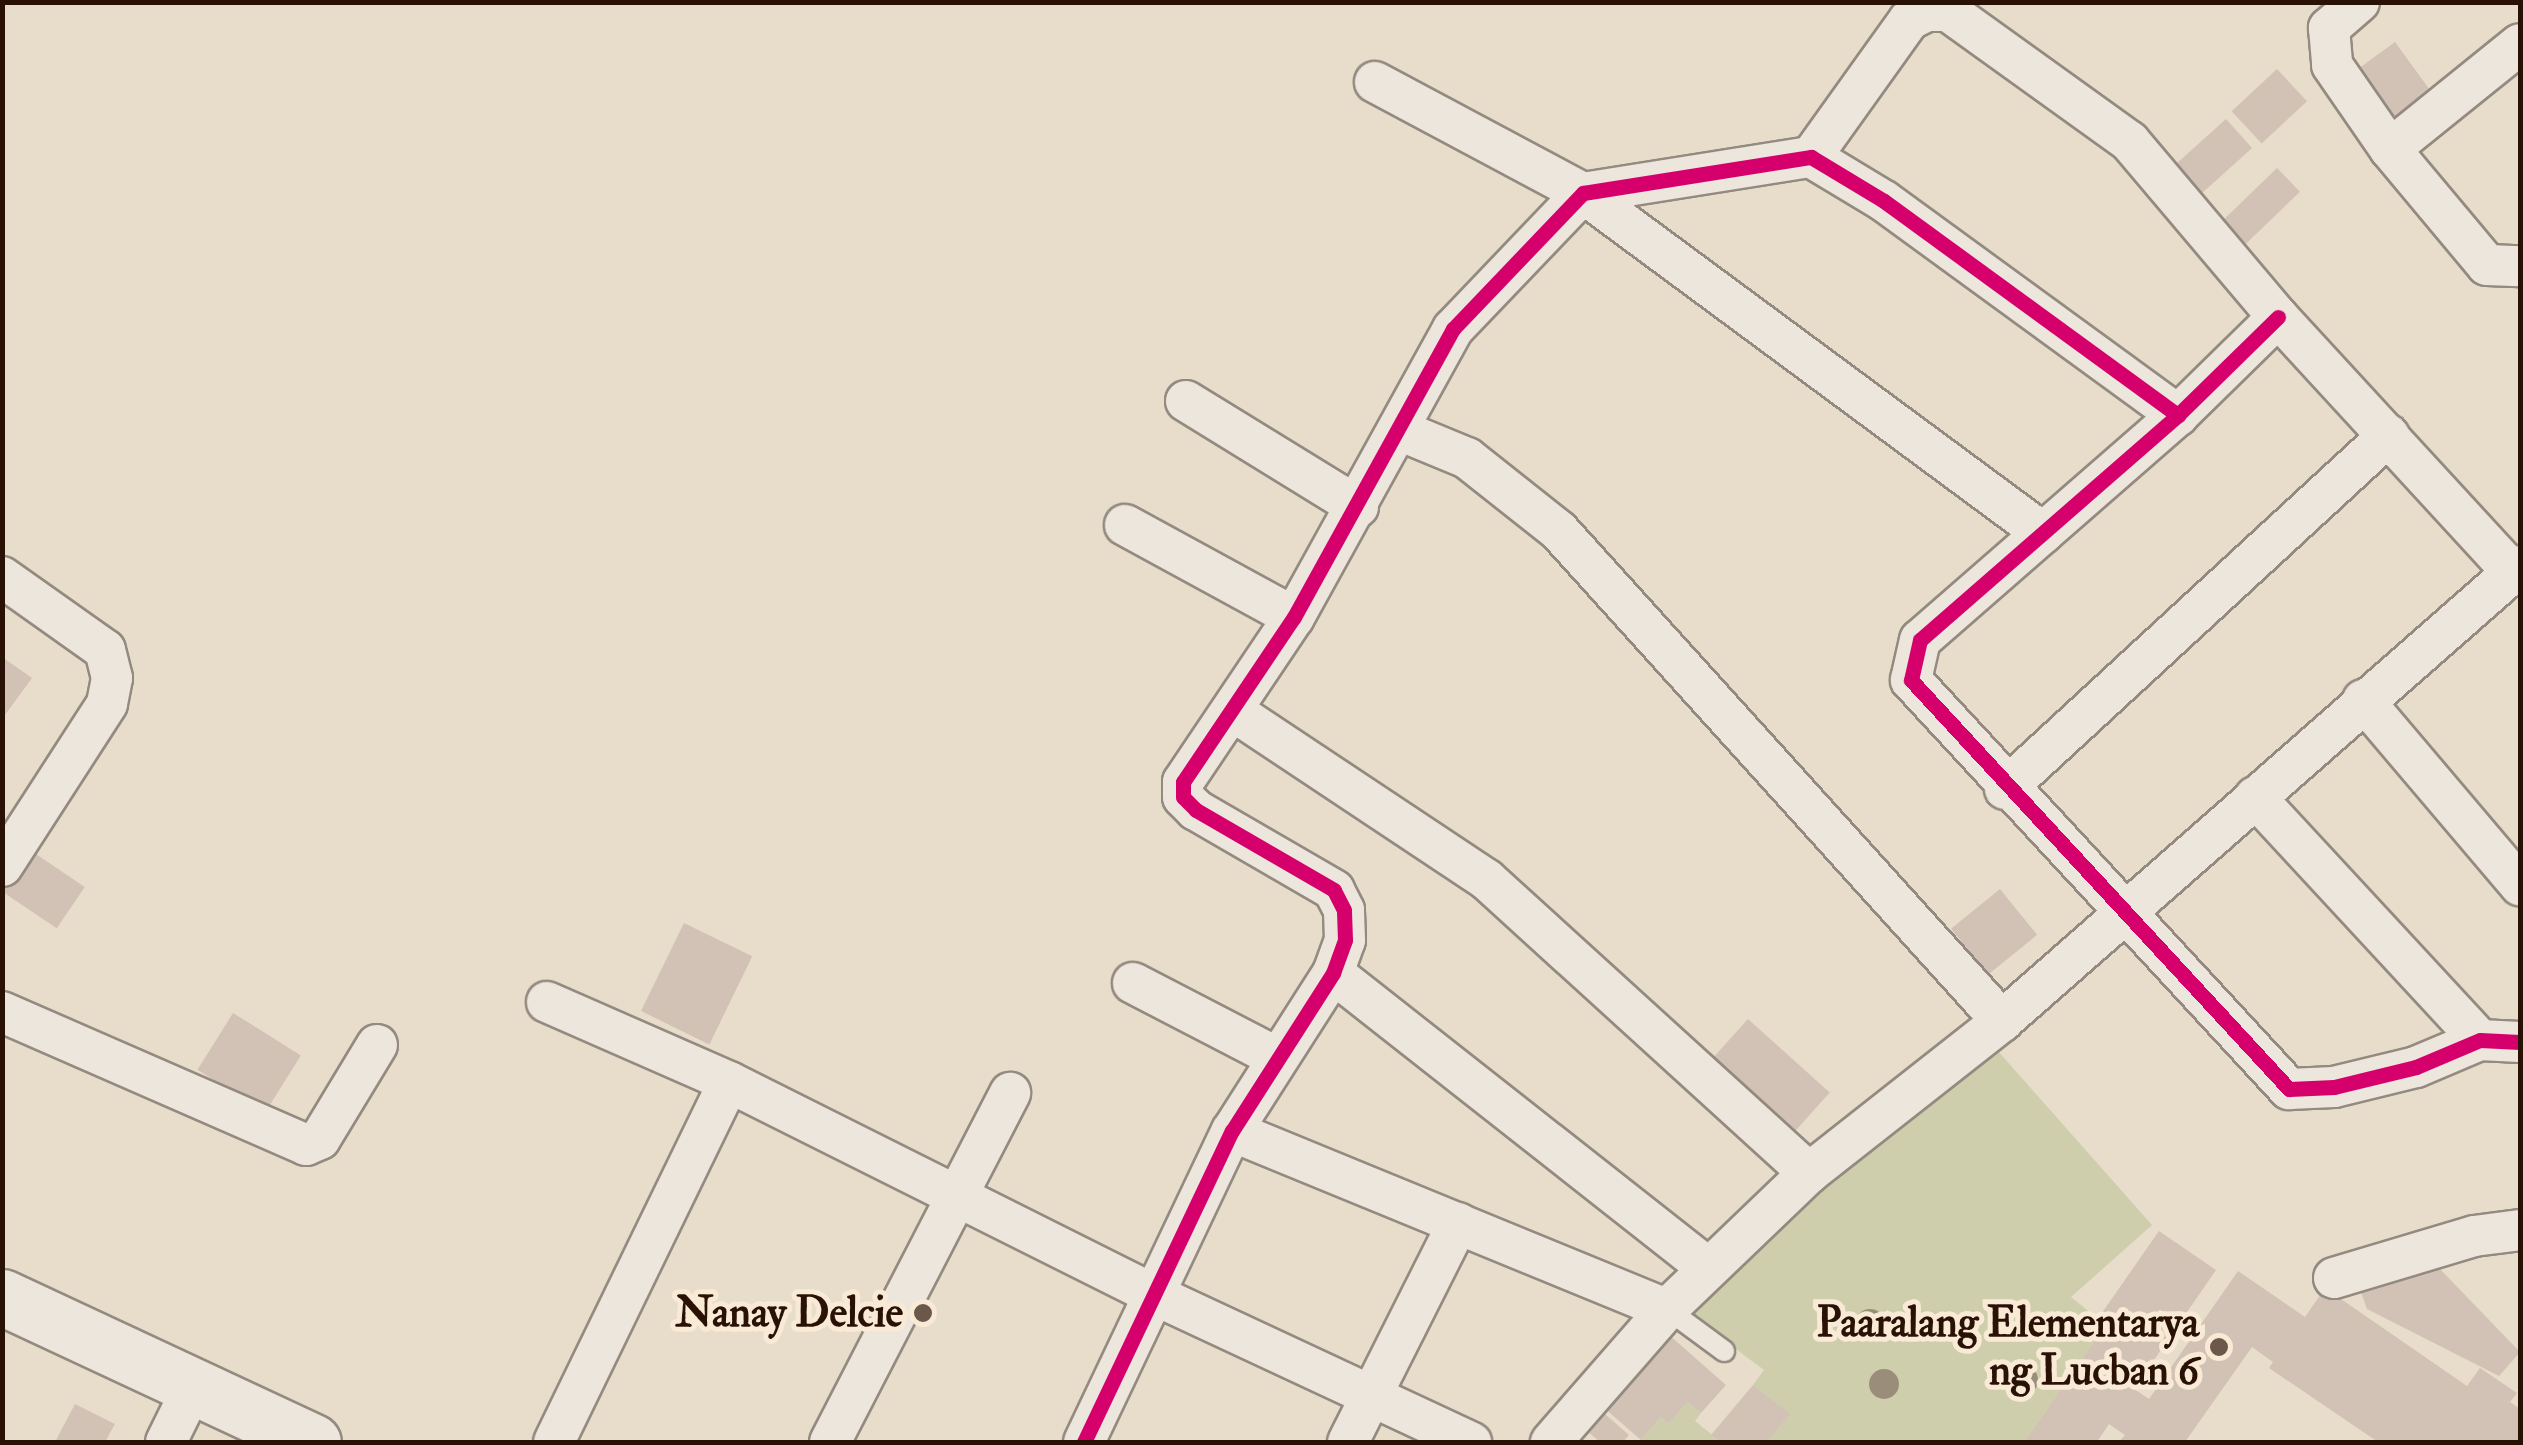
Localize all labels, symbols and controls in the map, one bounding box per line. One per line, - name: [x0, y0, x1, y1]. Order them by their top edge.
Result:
- place label: Nanay Delcie: [675, 1288, 903, 1338]
- place label: Paaralang Elementarya ng Lucban 6: [1817, 1298, 2199, 1396]
- marker: Nanay Delcie: [912, 1302, 934, 1324]
- marker: Paaralang Elementarya ng Lucban 6: [2208, 1336, 2230, 1358]

